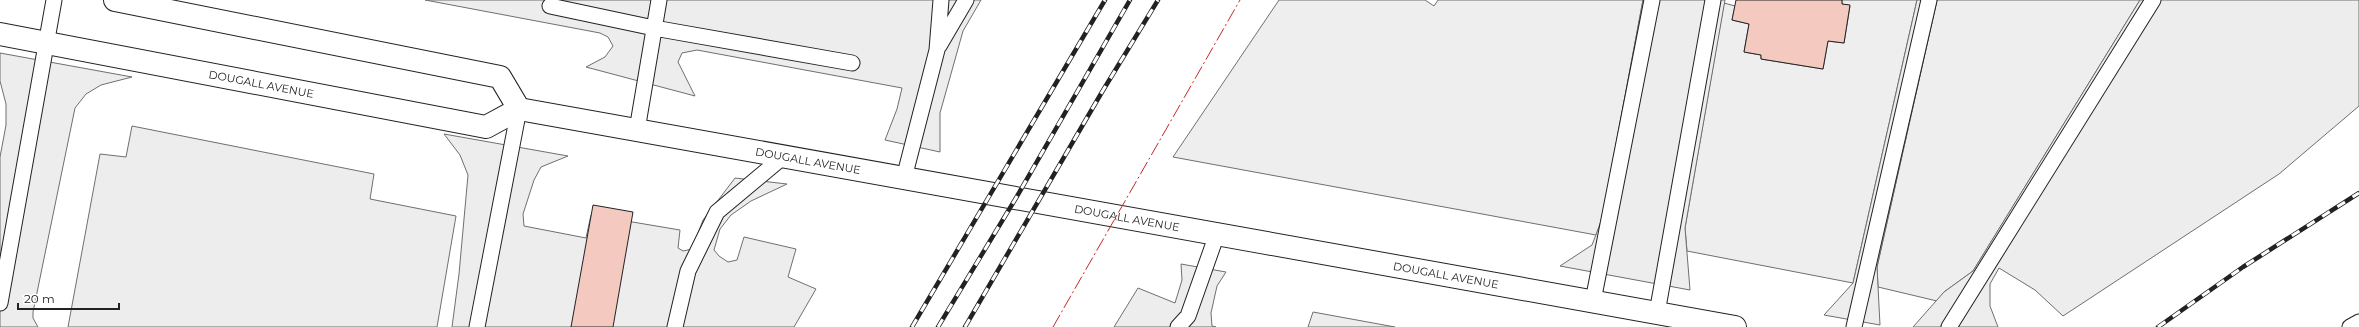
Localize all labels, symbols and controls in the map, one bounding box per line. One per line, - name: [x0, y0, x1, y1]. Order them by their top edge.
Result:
- street label: DOUGALL AVENUE: [208, 67, 315, 101]
- street label: DOUGALL AVENUE: [754, 145, 862, 177]
- street label: DOUGALL AVENUE: [1073, 202, 1181, 234]
- street label: DOUGALL AVENUE: [1392, 259, 1500, 291]
- scale bar: [18, 285, 119, 311]
- text: 20 m: [24, 291, 55, 306]

